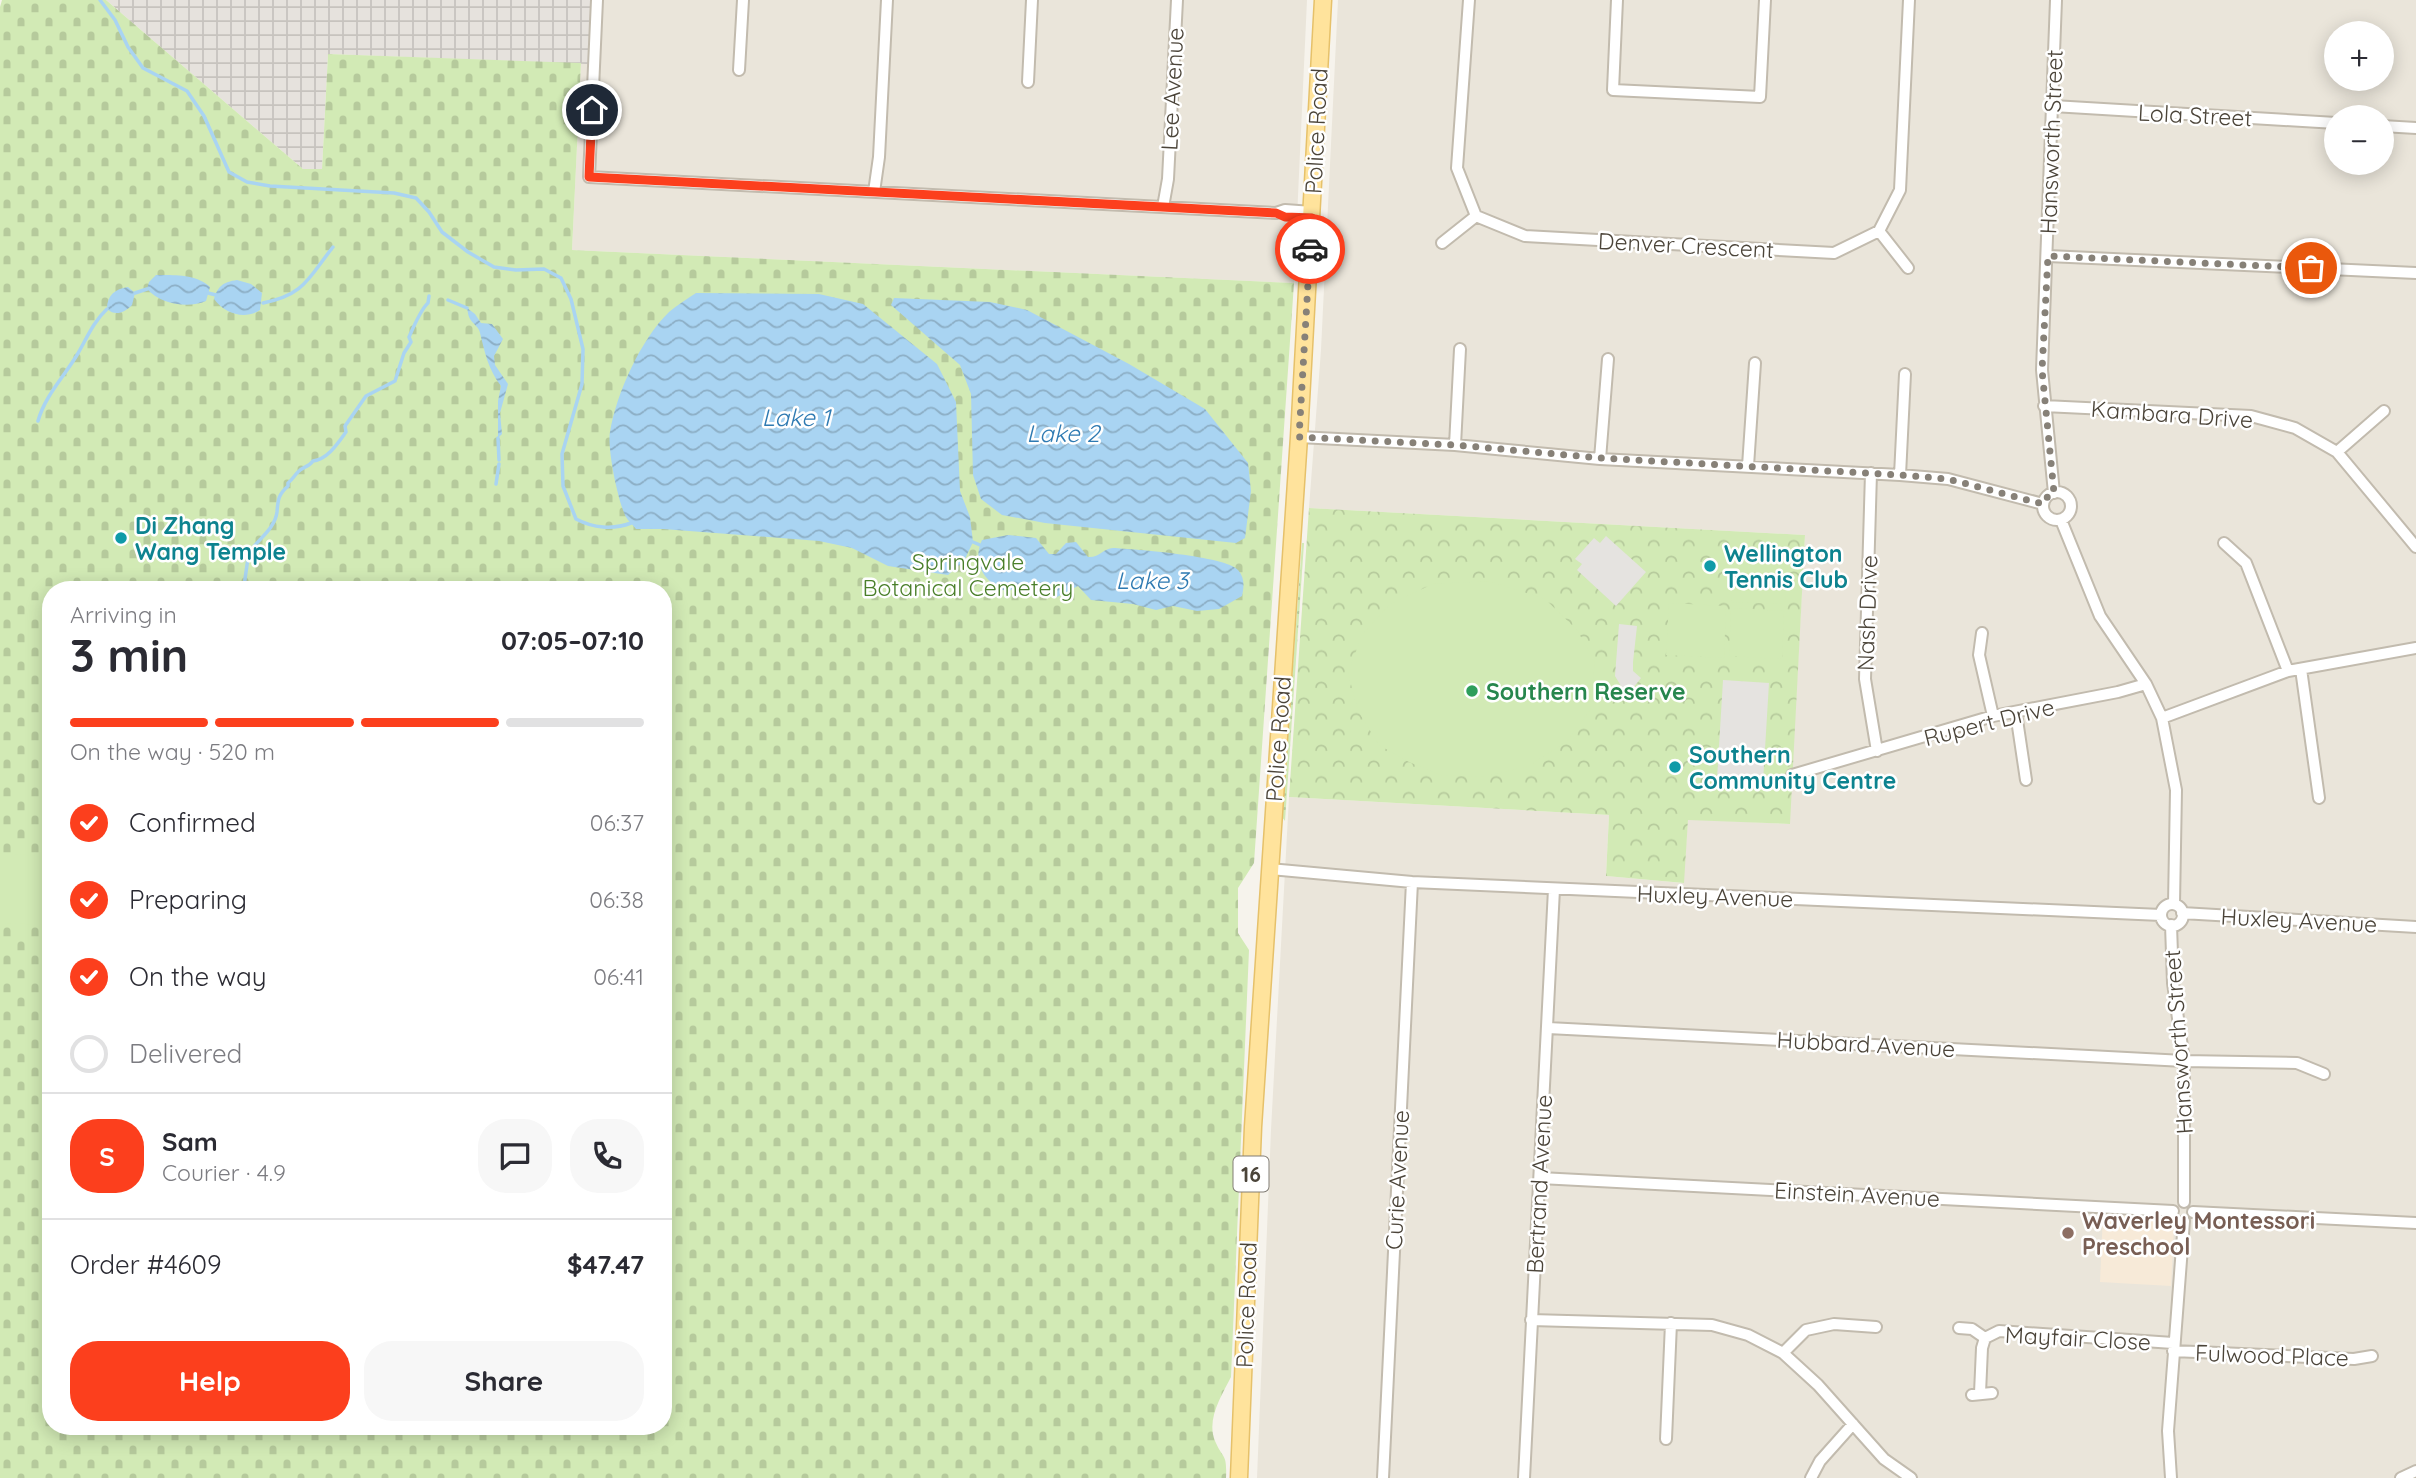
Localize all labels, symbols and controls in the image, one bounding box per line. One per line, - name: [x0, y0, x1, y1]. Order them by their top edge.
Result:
- map controls: [2324, 21, 2394, 175]
- button: +: [2324, 21, 2394, 91]
- street label: Lee Avenue: [1154, 27, 1190, 151]
- street label: Hansworth Street: [2033, 49, 2069, 235]
- street label: Police Road: [1298, 67, 1334, 195]
- pin: [562, 80, 622, 140]
- icon: home: [573, 91, 611, 129]
- street label: Lola Street: [2137, 98, 2253, 132]
- button: −: [2324, 105, 2394, 175]
- courier: [1275, 214, 1345, 284]
- street label: Denver Crescent: [1597, 226, 1775, 264]
- icon: car: [1291, 230, 1329, 268]
- pin: [2281, 238, 2341, 298]
- icon: bag: [2292, 249, 2330, 287]
- street label: Kambara Drive: [2090, 394, 2254, 434]
- water label: Lake 1: [762, 402, 832, 432]
- water label: Lake 2: [1026, 418, 1101, 448]
- place label: Di Zhang Wang Temple: [135, 511, 286, 566]
- marker: Di Zhang Wang Temple: [113, 530, 129, 546]
- place label: Wellington Tennis Club: [1724, 539, 1848, 594]
- park label: Springvale Botanical Cemetery: [863, 547, 1073, 602]
- street label: Nash Drive: [1850, 554, 1884, 672]
- marker: Wellington Tennis Club: [1702, 558, 1718, 574]
- water label: Lake 3: [1116, 565, 1191, 595]
- text: Arriving in: [70, 600, 177, 629]
- text: 07:05–07:10: [501, 624, 644, 657]
- text: 3 min: [70, 626, 188, 684]
- street label: Police Road: [1259, 675, 1297, 803]
- place label: Southern Reserve: [1486, 677, 1686, 706]
- marker: Southern Reserve: [1464, 683, 1480, 699]
- street label: Rupert Drive: [1921, 692, 2057, 752]
- text: On the way · 520 m: [70, 737, 275, 766]
- place label: Southern Community Centre: [1689, 740, 1896, 795]
- marker: Southern Community Centre: [1667, 759, 1683, 775]
- icon: check: [70, 804, 108, 842]
- text: Confirmed: [129, 806, 256, 839]
- text: 06:37: [590, 808, 644, 837]
- street label: Huxley Avenue: [1636, 879, 1794, 913]
- icon: check: [70, 881, 108, 919]
- text: Preparing: [129, 883, 247, 916]
- text: 06:38: [589, 885, 644, 914]
- street label: Huxley Avenue: [2220, 901, 2378, 939]
- street label: Hansworth Street: [2157, 949, 2199, 1135]
- icon: check: [70, 958, 108, 996]
- text: On the way: [129, 960, 267, 993]
- text: 06:41: [593, 962, 644, 991]
- street label: Hubbard Avenue: [1776, 1025, 1956, 1063]
- text: Delivered: [129, 1037, 242, 1070]
- street label: Bertrand Avenue: [1520, 1094, 1558, 1274]
- street label: Curie Avenue: [1379, 1109, 1415, 1251]
- button: chat: [478, 1119, 552, 1193]
- button: phone: [570, 1119, 644, 1193]
- text: Sam: [162, 1125, 218, 1158]
- text: S: [99, 1140, 115, 1173]
- road number: 16: [1234, 1156, 1268, 1192]
- text: Courier · 4.9: [162, 1158, 286, 1187]
- street label: Einstein Avenue: [1773, 1175, 1941, 1213]
- place label: Waverley Montessori Preschool: [2082, 1206, 2315, 1261]
- marker: Waverley Montessori Preschool: [2060, 1225, 2076, 1241]
- street label: Police Road: [1229, 1242, 1263, 1368]
- text: Order #4609: [70, 1248, 222, 1281]
- text: $47.47: [567, 1248, 644, 1281]
- street label: Mayfair Close: [2004, 1320, 2152, 1356]
- street label: Fulwood Place: [2195, 1338, 2349, 1372]
- button: Help: [70, 1341, 350, 1421]
- button: Share: [364, 1341, 644, 1421]

